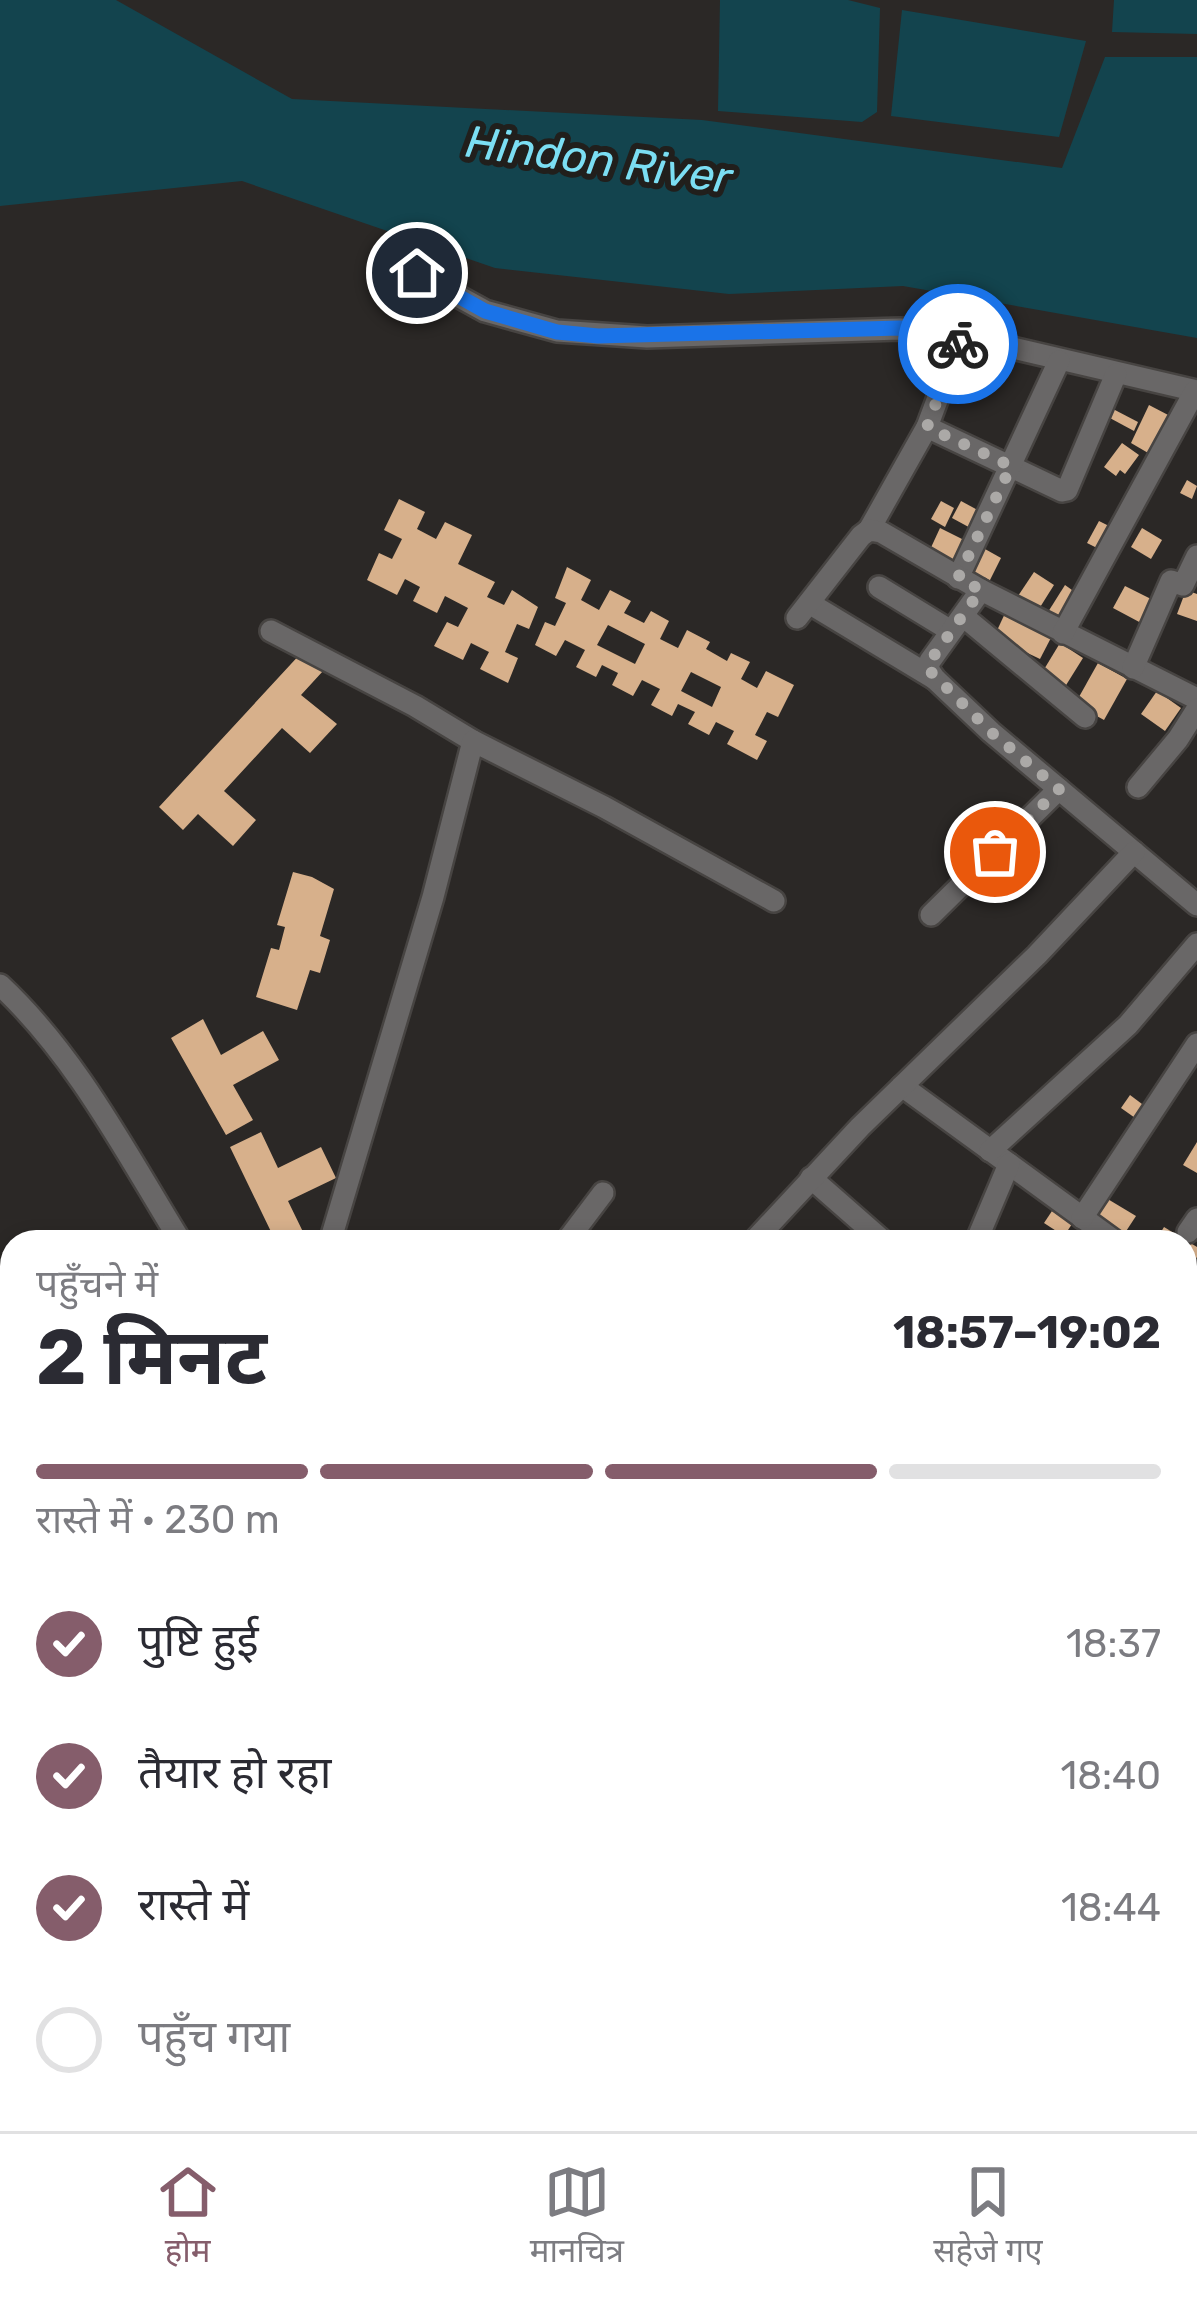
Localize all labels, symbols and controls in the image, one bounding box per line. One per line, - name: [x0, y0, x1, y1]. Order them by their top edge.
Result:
- water label: Hindon River: [462, 115, 737, 205]
- pin: [366, 222, 468, 324]
- icon: home: [384, 240, 450, 306]
- courier: [898, 284, 1018, 404]
- icon: bike: [925, 311, 991, 377]
- pin: [944, 801, 1046, 903]
- icon: bag: [962, 819, 1028, 885]
- text: पहुँचने में: [36, 1261, 158, 1307]
- text: 18:57–19:02: [893, 1306, 1161, 1359]
- text: 2 मिनट: [36, 1311, 267, 1404]
- text: रास्ते में · 230 m: [36, 1497, 280, 1543]
- icon: check: [36, 1611, 102, 1677]
- text: पुष्टि हुई: [138, 1614, 259, 1667]
- text: 18:37: [1066, 1621, 1161, 1667]
- icon: check: [36, 1743, 102, 1809]
- text: तैयार हो रहा: [138, 1746, 331, 1799]
- text: 18:40: [1061, 1753, 1161, 1799]
- icon: check: [36, 1875, 102, 1941]
- text: रास्ते में: [138, 1878, 249, 1931]
- text: 18:44: [1061, 1885, 1161, 1931]
- text: पहुँच गया: [138, 2010, 290, 2063]
- tab: होम: [155, 2159, 221, 2275]
- tab: मानचित्र: [530, 2159, 624, 2275]
- tab: सहेजे गए: [933, 2159, 1042, 2275]

